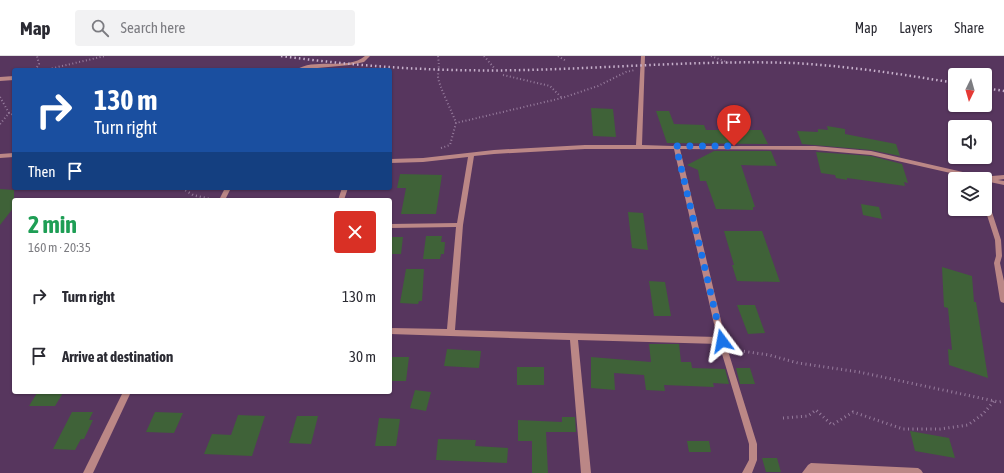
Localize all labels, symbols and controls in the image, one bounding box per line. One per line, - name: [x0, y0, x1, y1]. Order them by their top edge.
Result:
- search box: [75, 10, 355, 46]
- text: Map: [20, 17, 51, 39]
- icon: search: [89, 17, 111, 39]
- text: Search here: [121, 19, 185, 36]
- text: Map: [855, 20, 877, 36]
- text: Layers: [899, 20, 932, 36]
- text: Share: [954, 20, 984, 36]
- north arrow: [948, 68, 992, 112]
- map controls: [948, 68, 992, 216]
- icon: right: [28, 84, 80, 136]
- text: 130 m: [94, 84, 157, 116]
- pin: [717, 105, 751, 146]
- icon: arrive: [723, 111, 745, 133]
- text: Turn right: [94, 117, 157, 138]
- button: sound: [948, 120, 992, 164]
- icon: arrive: [64, 160, 86, 182]
- text: Then: [28, 163, 56, 180]
- button: layers: [948, 172, 992, 216]
- text: 2 min: [28, 211, 77, 238]
- button: close: [334, 211, 376, 253]
- text: 160 m · 20:35: [28, 240, 91, 255]
- icon: right: [28, 285, 50, 307]
- text: Turn right: [62, 288, 115, 305]
- text: 130 m: [342, 288, 376, 305]
- position arrow: [701, 320, 743, 362]
- icon: arrive: [28, 345, 50, 367]
- text: Arrive at destination: [62, 348, 173, 365]
- text: 30 m: [349, 348, 376, 365]

